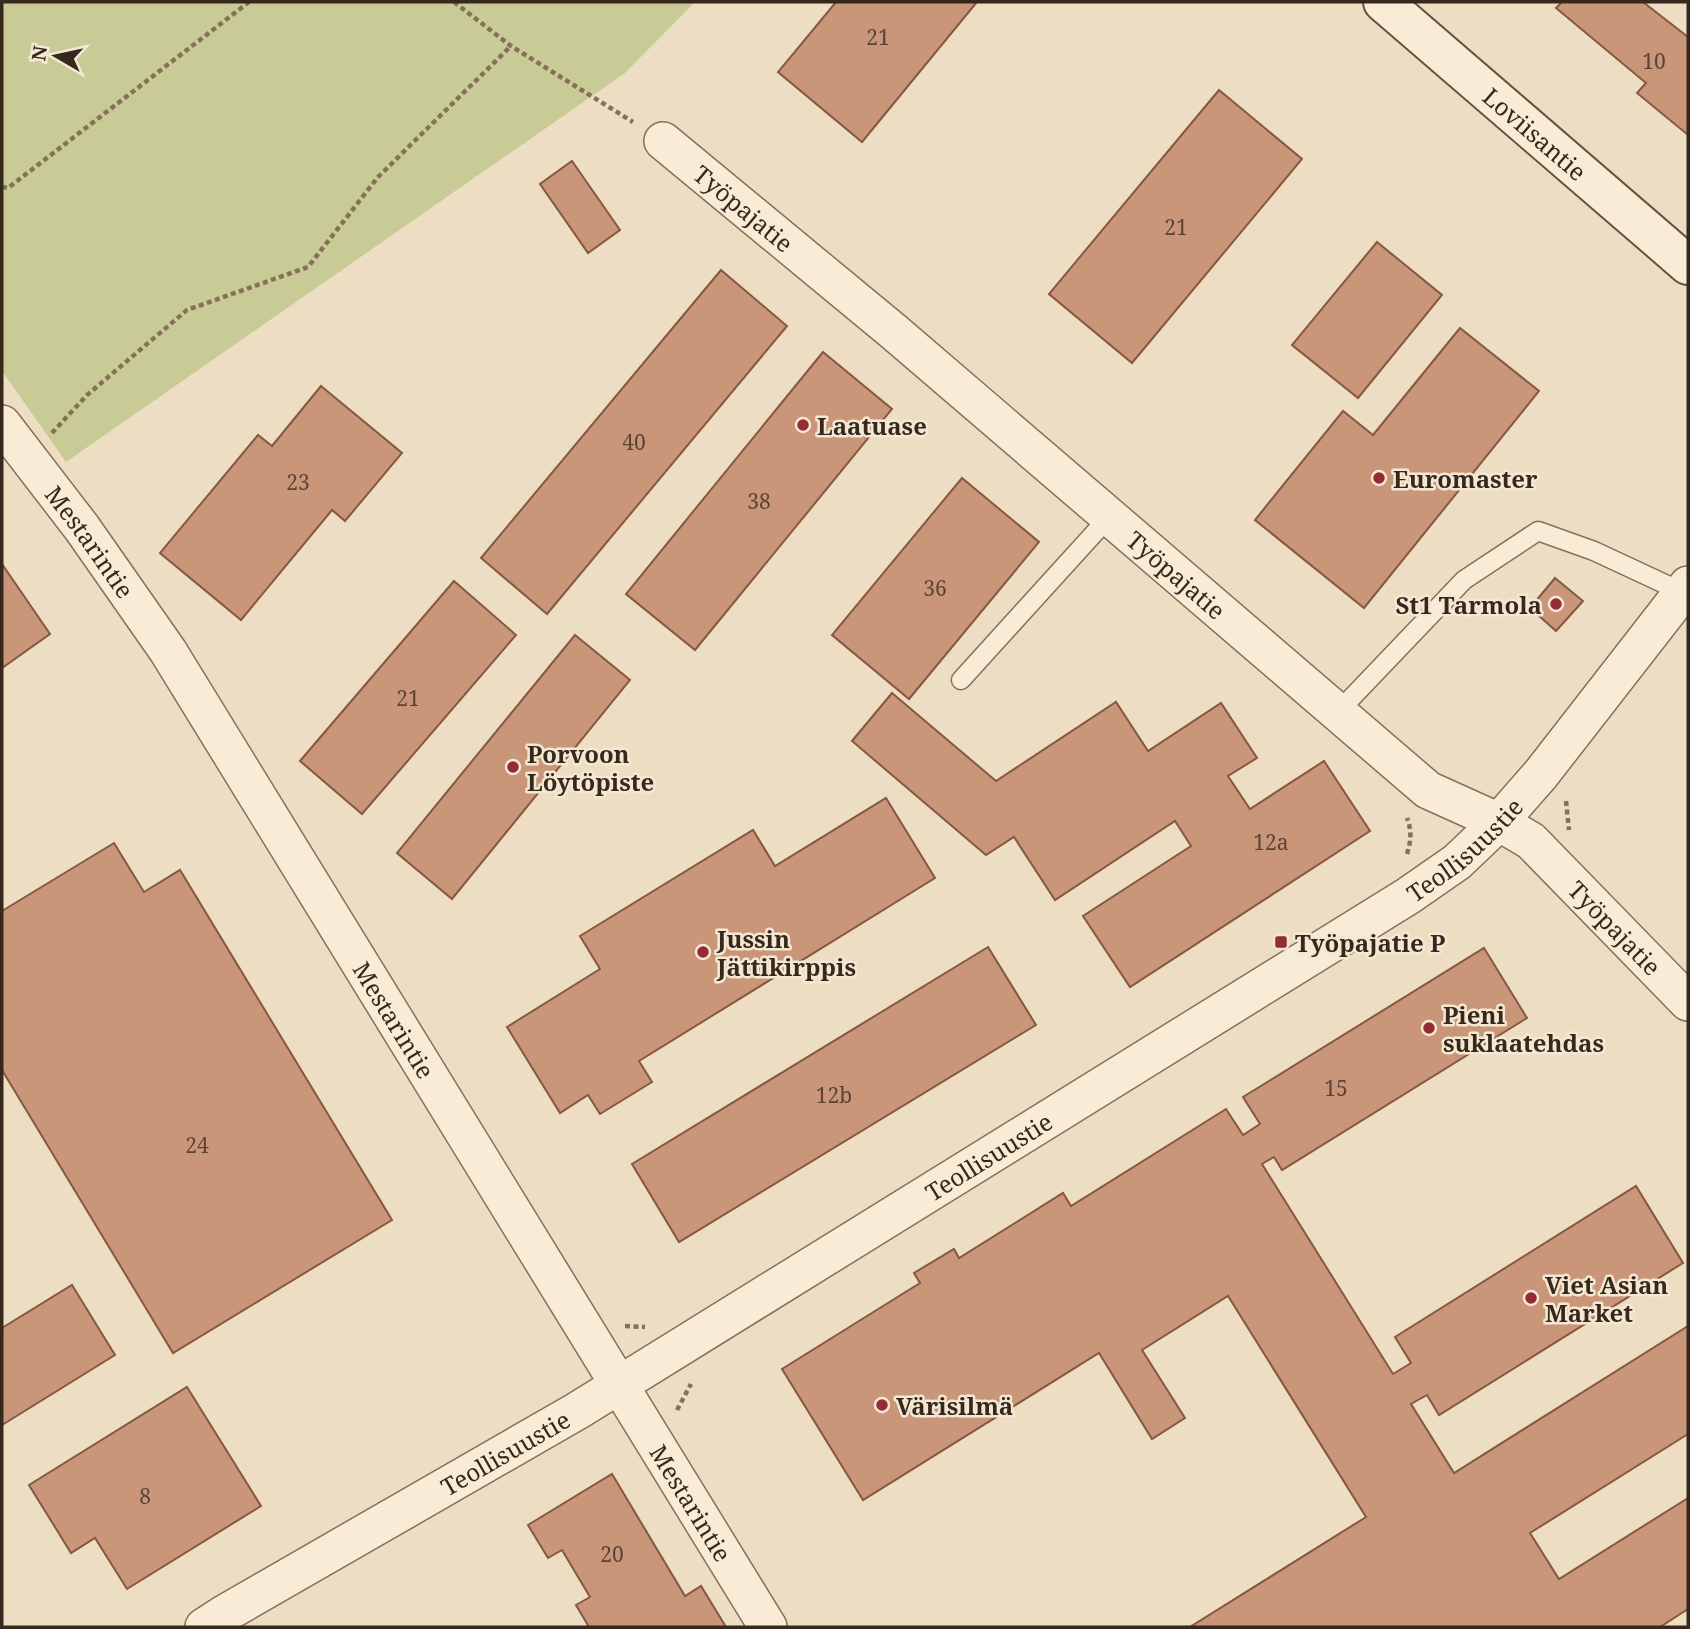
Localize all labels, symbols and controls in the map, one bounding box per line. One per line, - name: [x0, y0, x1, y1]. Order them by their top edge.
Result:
- north arrow: [21, 21, 91, 91]
- house number: 21: [866, 23, 890, 51]
- text: N: [25, 44, 53, 63]
- house number: 10: [1642, 47, 1666, 75]
- street label: Loviisantie: [1476, 79, 1594, 187]
- street label: Työpajatie: [687, 157, 801, 259]
- house number: 21: [1164, 213, 1188, 241]
- place label: Laatuase: [817, 409, 927, 442]
- marker: Laatuase: [795, 417, 811, 433]
- house number: 40: [622, 428, 646, 456]
- place label: Euromaster: [1393, 462, 1538, 495]
- house number: 23: [286, 468, 310, 496]
- marker: Euromaster: [1371, 470, 1387, 486]
- street label: Mestarintie: [38, 478, 142, 604]
- house number: 38: [747, 487, 771, 515]
- street label: Työpajatie: [1120, 523, 1233, 626]
- house number: 36: [923, 574, 947, 602]
- place label: St1 Tarmola: [1395, 588, 1542, 621]
- marker: St1 Tarmola: [1548, 596, 1564, 612]
- house number: 21: [396, 684, 420, 712]
- place label: Porvoon Löytöpiste: [527, 737, 654, 798]
- marker: Porvoon Löytöpiste: [505, 759, 521, 775]
- street label: Teollisuustie: [1400, 790, 1530, 909]
- house number: 12a: [1253, 828, 1289, 856]
- street label: Työpajatie: [1562, 873, 1669, 982]
- place label: Jussin Jättikirppis: [716, 922, 856, 983]
- place label: Työpajatie P: [1295, 926, 1445, 959]
- marker: Työpajatie P: [1273, 934, 1289, 950]
- marker: Jussin Jättikirppis: [695, 944, 711, 960]
- street label: Mestarintie: [346, 955, 443, 1084]
- place label: Pieni suklaatehdas: [1443, 998, 1604, 1059]
- marker: Pieni suklaatehdas: [1421, 1020, 1437, 1036]
- house number: 15: [1324, 1074, 1348, 1102]
- house number: 12b: [816, 1081, 852, 1109]
- street label: Teollisuustie: [918, 1104, 1058, 1208]
- house number: 24: [185, 1131, 209, 1159]
- place label: Viet Asian Market: [1545, 1268, 1668, 1329]
- marker: Viet Asian Market: [1523, 1290, 1539, 1306]
- place label: Värisilmä: [896, 1389, 1013, 1422]
- marker: Värisilmä: [874, 1397, 890, 1413]
- street label: Teollisuustie: [434, 1402, 576, 1503]
- street label: Mestarintie: [643, 1438, 740, 1567]
- house number: 8: [139, 1482, 151, 1510]
- house number: 20: [600, 1540, 624, 1568]

